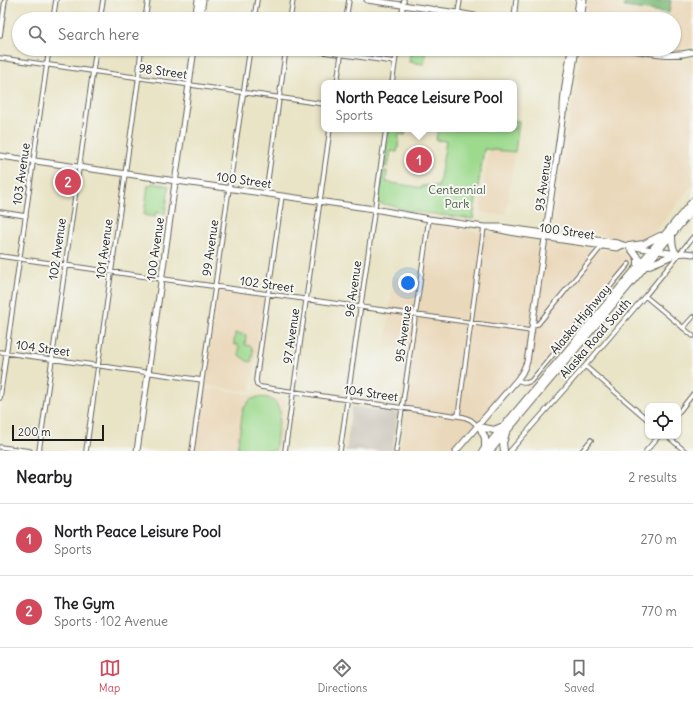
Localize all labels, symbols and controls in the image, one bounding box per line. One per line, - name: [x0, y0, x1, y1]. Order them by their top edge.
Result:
- search box: [12, 12, 681, 56]
- icon: search: [26, 23, 48, 45]
- text: Search here: [58, 25, 139, 44]
- street label: 98 Street: [138, 60, 188, 82]
- popup: [321, 80, 517, 132]
- text: North Peace Leisure Pool: [335, 88, 503, 107]
- text: Sports: [335, 107, 373, 124]
- street label: 103 Avenue: [9, 142, 33, 206]
- pin: 1: [406, 145, 432, 175]
- street label: 93 Avenue: [532, 154, 554, 212]
- pin: 2: [55, 167, 81, 197]
- street label: 100 Street: [215, 169, 273, 191]
- park label: Centennial Park: [428, 182, 486, 211]
- street label: 100 Avenue: [143, 216, 167, 282]
- street label: 102 Avenue: [45, 217, 69, 281]
- street label: 101 Avenue: [92, 218, 116, 280]
- street label: 99 Avenue: [199, 219, 221, 277]
- street label: 100 Street: [538, 220, 596, 242]
- street label: 96 Avenue: [342, 260, 364, 318]
- street label: 102 Street: [239, 273, 295, 295]
- your location: [398, 273, 418, 293]
- street label: Alaska Highway: [547, 281, 613, 357]
- street label: Alaska Road South: [556, 295, 634, 381]
- street label: 95 Avenue: [392, 305, 414, 363]
- street label: 97 Avenue: [280, 307, 302, 365]
- street label: 104 Street: [15, 337, 71, 359]
- street label: 104 Street: [343, 382, 399, 404]
- map controls: [645, 403, 681, 439]
- button: locate: [645, 403, 681, 439]
- scale bar: [12, 423, 104, 442]
- text: 200 m: [18, 425, 51, 439]
- text: Nearby: [16, 466, 72, 488]
- text: 2 results: [628, 469, 677, 486]
- text: North Peace Leisure Pool: [54, 522, 221, 541]
- text: 1: [26, 531, 32, 548]
- text: 270 m: [640, 531, 677, 548]
- text: Sports: [54, 541, 92, 558]
- text: The Gym: [54, 594, 115, 613]
- text: 2: [25, 603, 33, 620]
- text: 770 m: [641, 603, 677, 620]
- text: Sports · 102 Avenue: [54, 613, 168, 630]
- tab: Map: [99, 657, 121, 695]
- tab: Directions: [318, 657, 367, 695]
- tab: Saved: [564, 657, 594, 695]

